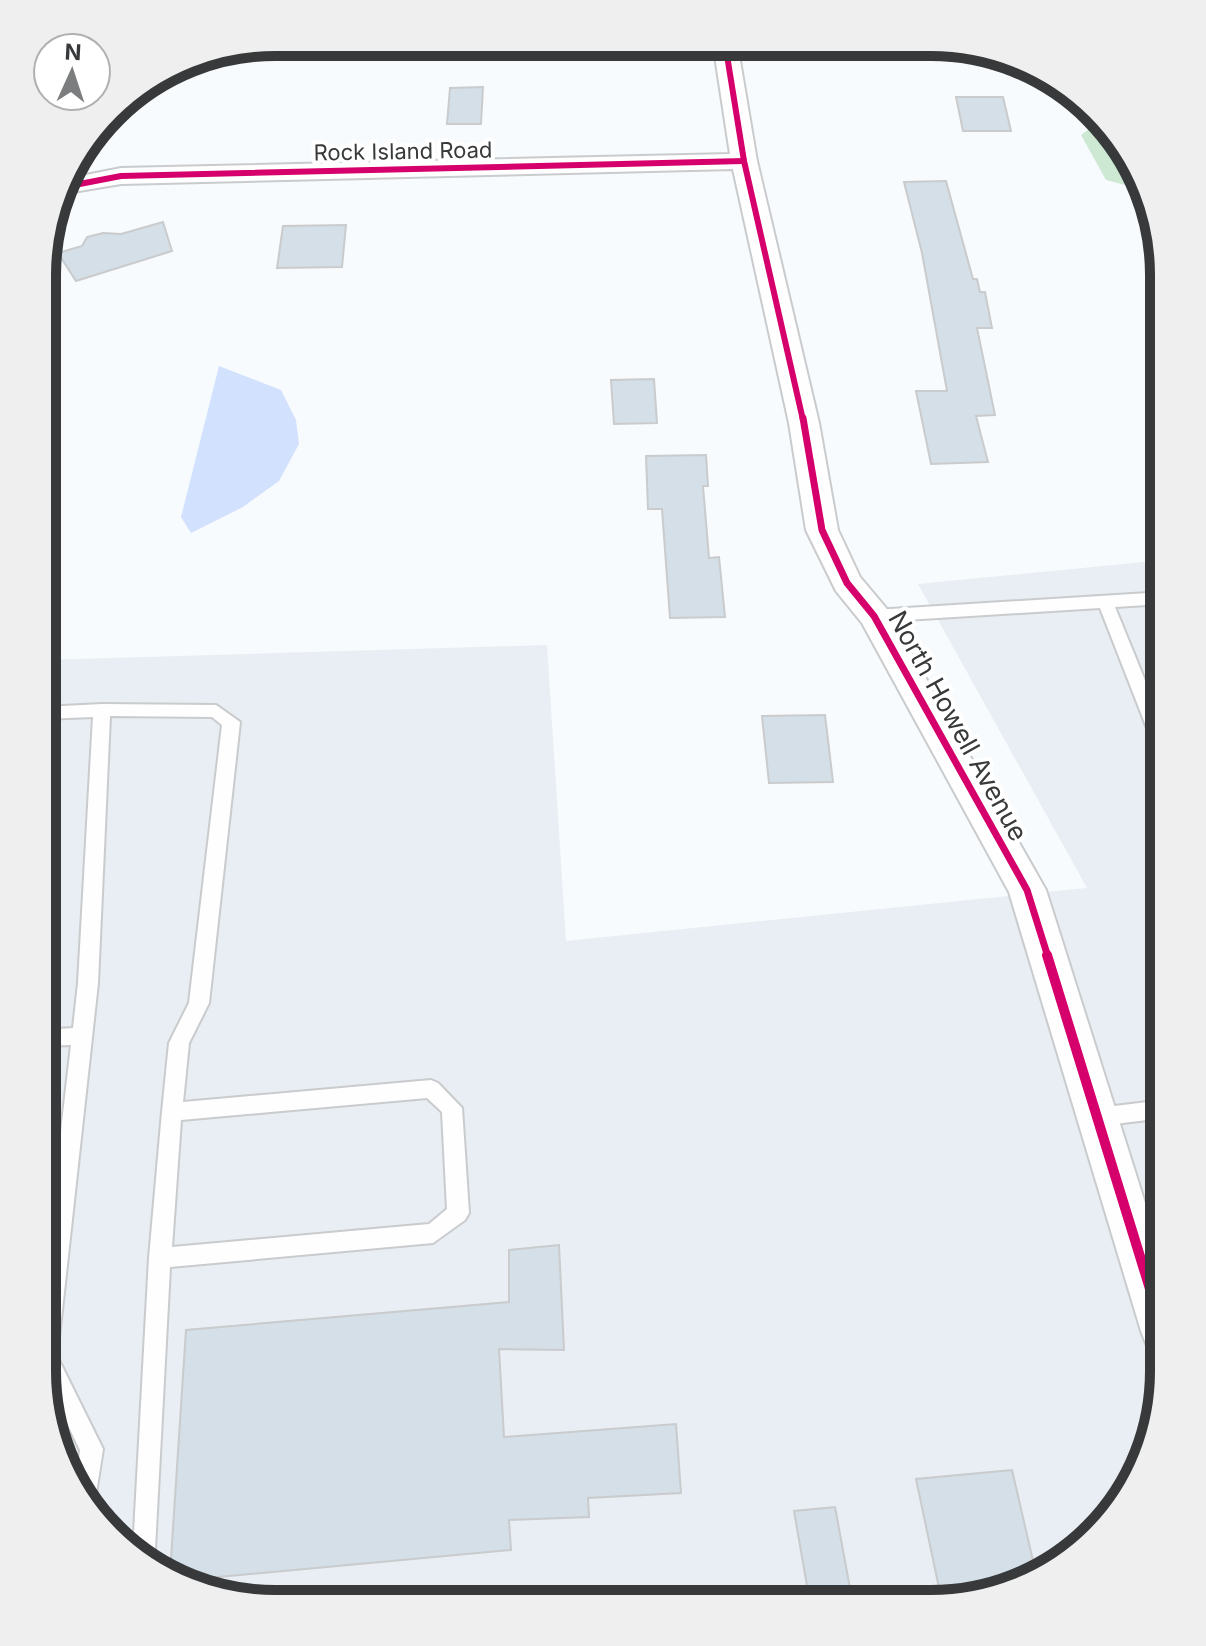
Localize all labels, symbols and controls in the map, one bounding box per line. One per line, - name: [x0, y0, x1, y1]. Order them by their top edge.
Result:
- north arrow: [32, 32, 112, 112]
- text: N: [64, 39, 82, 65]
- street label: Rock Island Road: [313, 136, 493, 166]
- street label: North Howell Avenue: [882, 605, 1035, 846]

